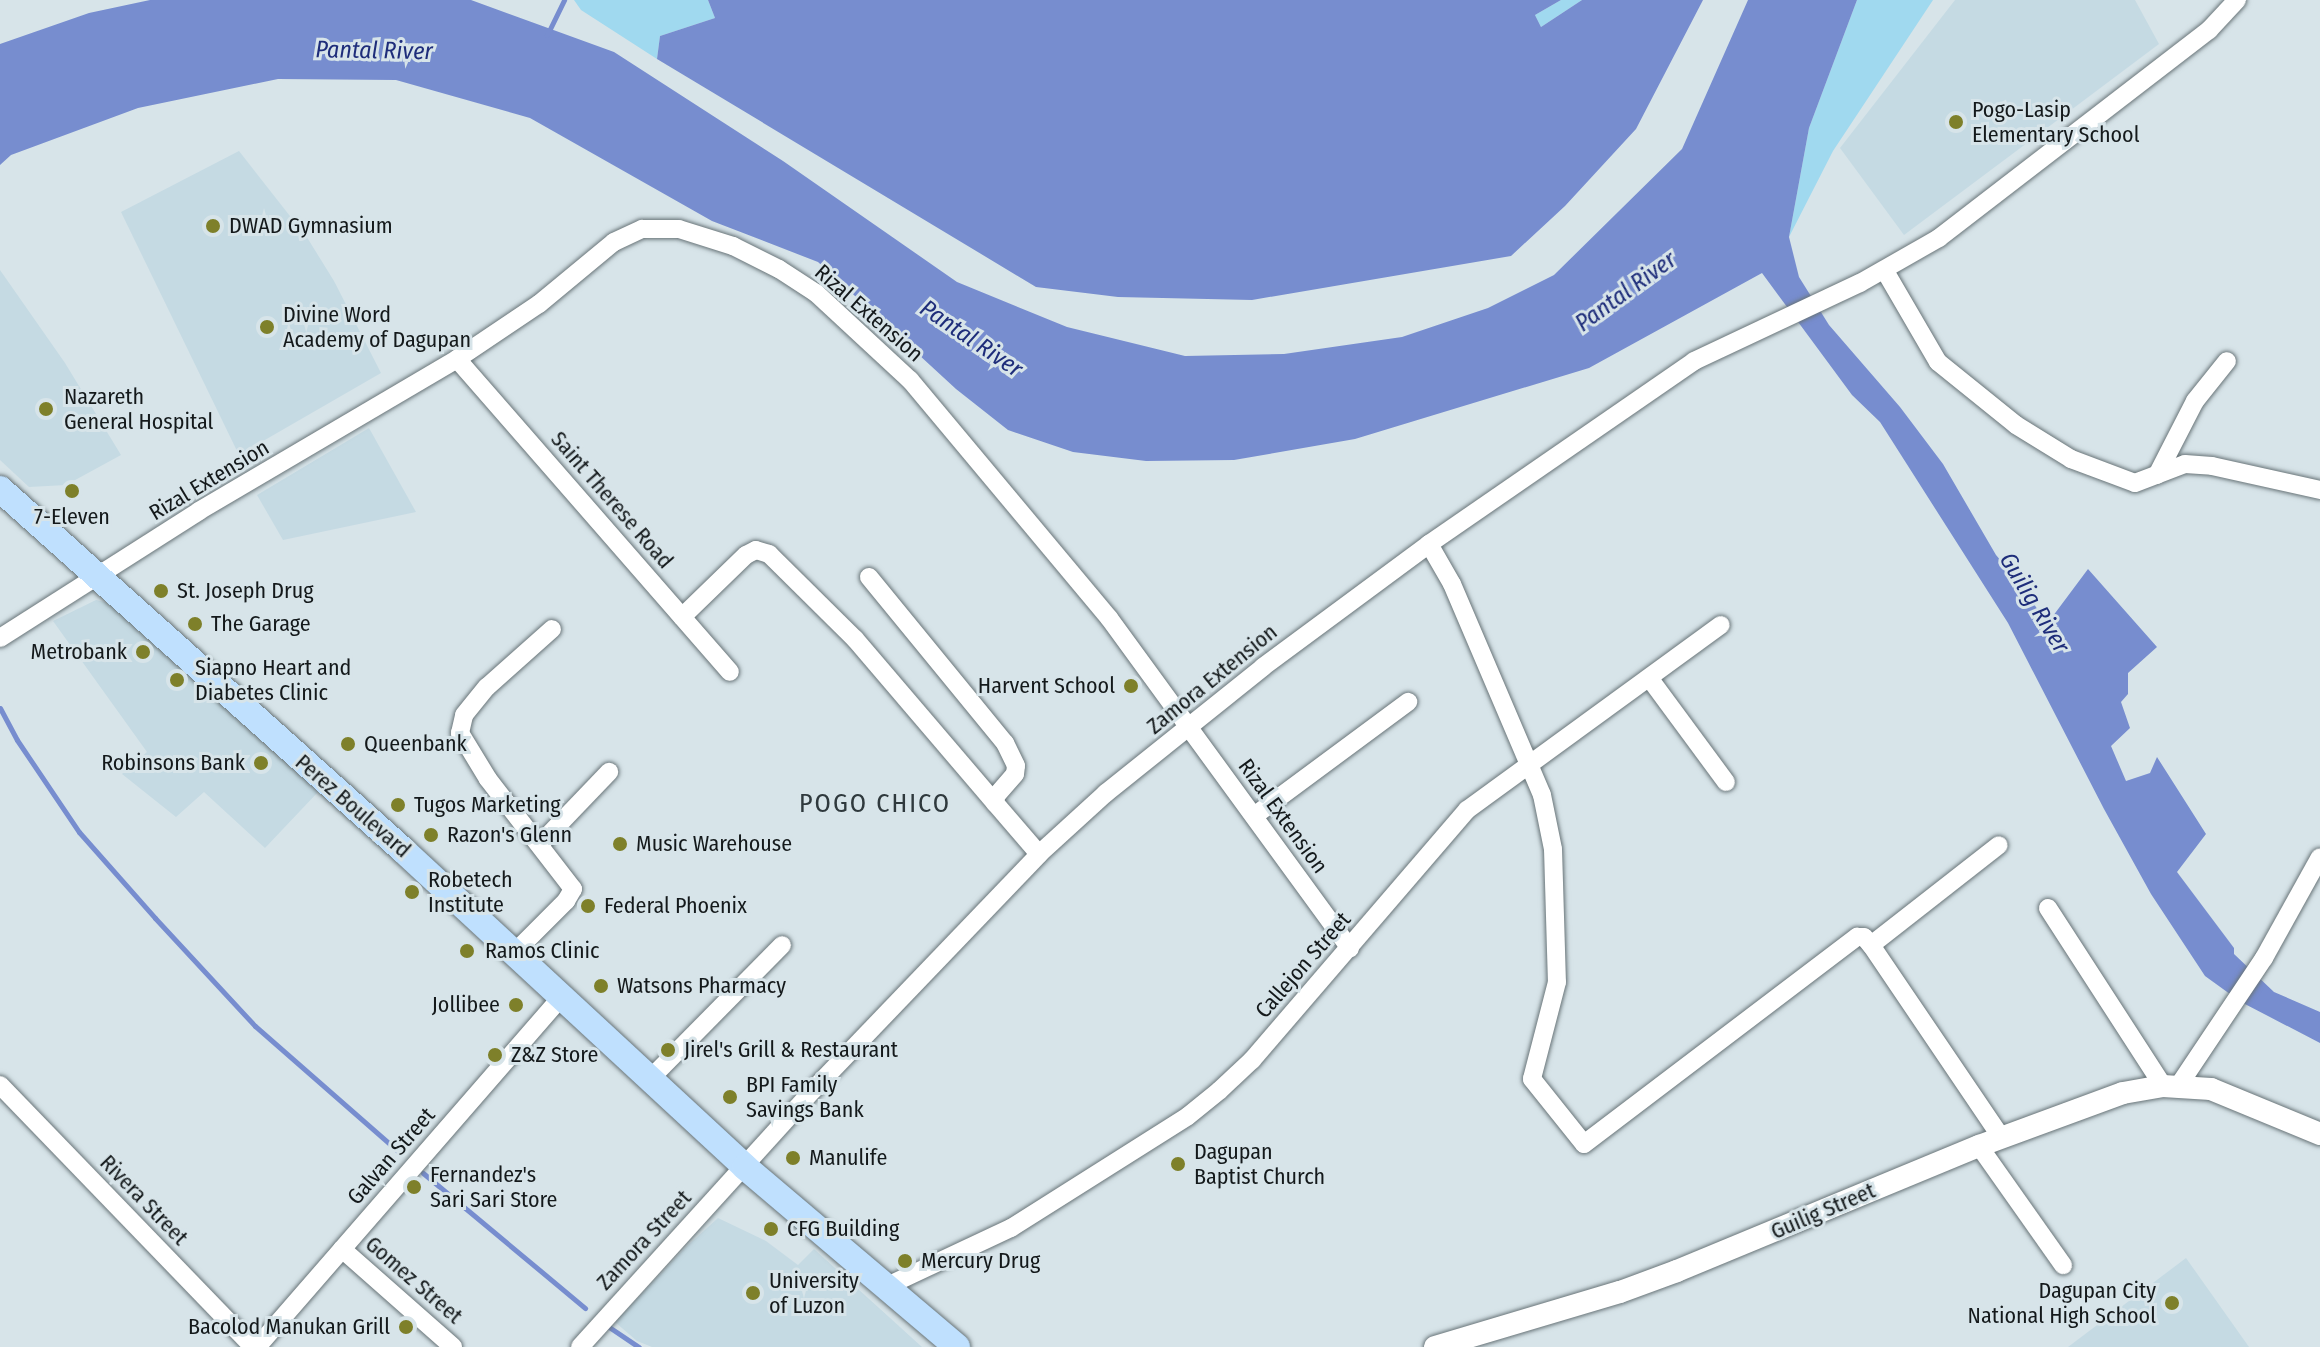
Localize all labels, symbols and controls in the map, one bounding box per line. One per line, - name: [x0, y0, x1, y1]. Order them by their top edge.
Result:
- water label: Pantal River: [315, 36, 433, 66]
- place label: Pogo-Lasip Elementary School: [1972, 96, 2139, 148]
- marker: Pogo-Lasip Elementary School: [1947, 113, 1965, 131]
- place label: DWAD Gymnasium: [229, 213, 393, 239]
- marker: DWAD Gymnasium: [204, 217, 222, 235]
- water label: Pantal River: [1570, 246, 1682, 338]
- street label: Rizal Extension: [809, 259, 929, 367]
- water label: Pantal River: [914, 294, 1028, 384]
- place label: Divine Word Academy of Dagupan: [283, 301, 471, 352]
- marker: Divine Word Academy of Dagupan: [258, 318, 276, 336]
- place label: Nazareth General Hospital: [64, 383, 213, 434]
- marker: Nazareth General Hospital: [35, 398, 57, 420]
- street label: Saint Therese Road: [545, 426, 679, 574]
- street label: Rizal Extension: [144, 434, 274, 526]
- marker: 7-Eleven: [63, 482, 81, 500]
- place label: 7-Eleven: [34, 504, 110, 530]
- water label: Guilig River: [1993, 548, 2075, 658]
- place label: St. Joseph Drug: [177, 578, 314, 604]
- marker: St. Joseph Drug: [152, 582, 170, 600]
- place label: The Garage: [211, 611, 311, 637]
- marker: The Garage: [186, 615, 204, 633]
- street label: Zamora Extension: [1142, 619, 1282, 739]
- place label: Metrobank: [31, 639, 127, 665]
- marker: Metrobank: [134, 643, 152, 661]
- place label: Siapno Heart and Diabetes Clinic: [195, 654, 351, 706]
- marker: Siapno Heart and Diabetes Clinic: [166, 669, 188, 691]
- place label: Harvent School: [978, 673, 1115, 699]
- marker: Harvent School: [1122, 677, 1140, 695]
- place label: Queenbank: [364, 731, 467, 757]
- marker: Queenbank: [339, 735, 357, 753]
- street label: Perez Boulevard: [290, 749, 416, 863]
- place label: Robinsons Bank: [101, 750, 245, 776]
- marker: Robinsons Bank: [252, 754, 270, 772]
- street label: Rizal Extension: [1233, 754, 1333, 878]
- district label: POGO CHICO: [799, 788, 951, 820]
- place label: Tugos Marketing: [414, 792, 561, 818]
- marker: Tugos Marketing: [389, 796, 407, 814]
- place label: Razon's Glenn: [447, 822, 572, 848]
- marker: Razon's Glenn: [422, 826, 440, 844]
- place label: Music Warehouse: [636, 831, 792, 857]
- marker: Music Warehouse: [611, 835, 629, 853]
- place label: Robetech Institute: [428, 866, 513, 918]
- marker: Robetech Institute: [403, 883, 421, 901]
- place label: Federal Phoenix: [604, 893, 747, 919]
- marker: Federal Phoenix: [579, 897, 597, 915]
- street label: Callejon Street: [1250, 907, 1356, 1023]
- place label: Ramos Clinic: [485, 938, 599, 964]
- marker: Ramos Clinic: [456, 940, 478, 962]
- place label: Watsons Pharmacy: [617, 973, 786, 999]
- marker: Watsons Pharmacy: [592, 977, 610, 995]
- place label: Jollibee: [432, 992, 500, 1018]
- marker: Jollibee: [507, 996, 525, 1014]
- place label: Jirel's Grill & Restaurant: [684, 1037, 898, 1063]
- marker: Jirel's Grill & Restaurant: [659, 1041, 677, 1059]
- place label: Z&Z Store: [511, 1042, 598, 1068]
- marker: Z&Z Store: [486, 1046, 504, 1064]
- place label: BPI Family Savings Bank: [746, 1071, 864, 1122]
- marker: BPI Family Savings Bank: [721, 1088, 739, 1106]
- street label: Galvan Street: [342, 1102, 440, 1210]
- place label: Dagupan Baptist Church: [1194, 1138, 1325, 1190]
- place label: Manulife: [809, 1145, 887, 1171]
- street label: Rivera Street: [95, 1149, 193, 1251]
- marker: Manulife: [784, 1149, 802, 1167]
- marker: Dagupan Baptist Church: [1169, 1155, 1187, 1173]
- place label: Fernandez's Sari Sari Store: [430, 1161, 557, 1212]
- street label: Guilig Street: [1767, 1177, 1879, 1245]
- marker: Fernandez's Sari Sari Store: [405, 1178, 423, 1196]
- street label: Zamora Street: [591, 1185, 697, 1295]
- place label: CFG Building: [787, 1216, 899, 1242]
- marker: CFG Building: [762, 1220, 780, 1238]
- street label: Gomez Street: [360, 1231, 468, 1329]
- place label: Mercury Drug: [921, 1248, 1040, 1274]
- marker: Mercury Drug: [896, 1252, 914, 1270]
- place label: University of Luzon: [769, 1267, 859, 1318]
- place label: Dagupan City National High School: [1968, 1277, 2156, 1328]
- marker: University of Luzon: [744, 1284, 762, 1302]
- marker: Dagupan City National High School: [2163, 1294, 2181, 1312]
- place label: Bacolod Manukan Grill: [188, 1314, 390, 1340]
- marker: Bacolod Manukan Grill: [397, 1318, 415, 1336]

